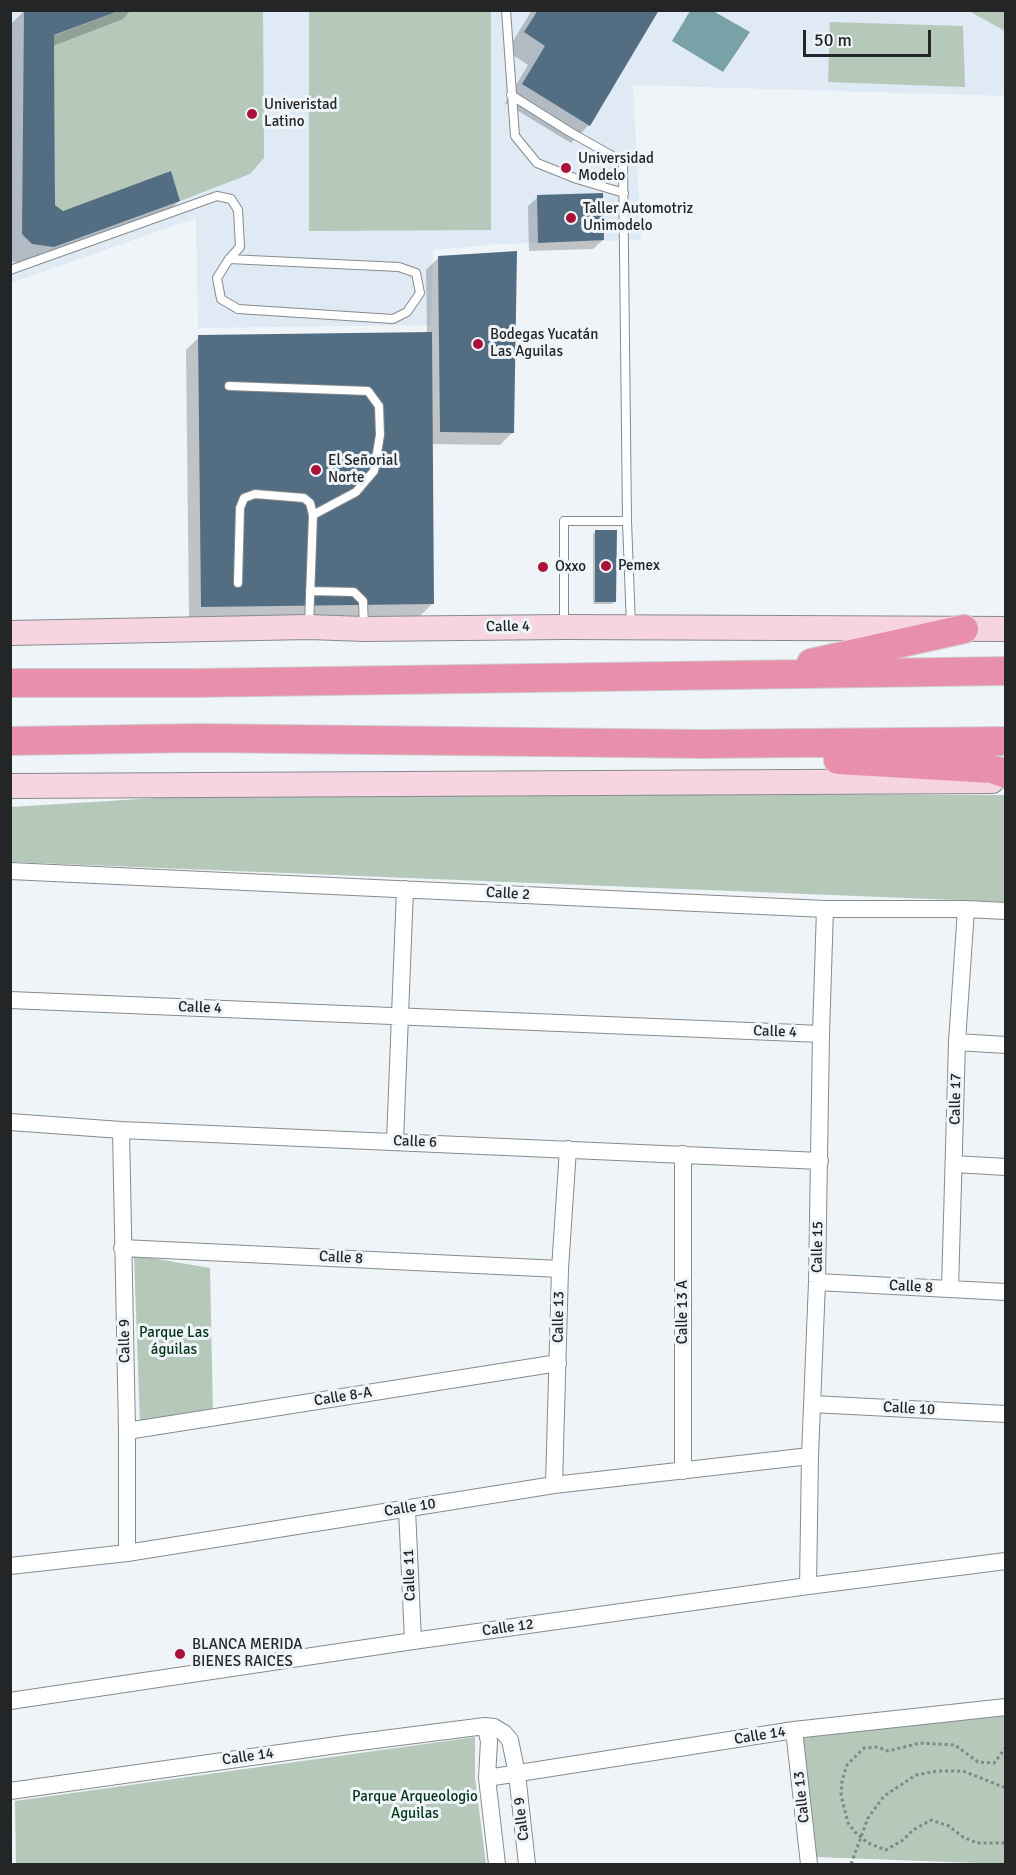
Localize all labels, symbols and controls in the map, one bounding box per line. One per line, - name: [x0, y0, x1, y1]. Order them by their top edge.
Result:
- scale bar: [806, 18, 934, 56]
- text: 50 m: [814, 29, 852, 51]
- place label: Univeristad Latino: [264, 96, 337, 131]
- marker: Univeristad Latino: [245, 107, 259, 121]
- place label: Universidad Modelo: [578, 150, 654, 185]
- marker: Universidad Modelo: [559, 161, 573, 175]
- place label: Taller Automotriz Unimodelo: [583, 200, 693, 235]
- marker: Taller Automotriz Unimodelo: [564, 211, 578, 225]
- place label: Bodegas Yucatán Las Aguilas: [490, 326, 598, 361]
- marker: Bodegas Yucatán Las Aguilas: [471, 337, 485, 351]
- place label: El Señorial Norte: [328, 452, 398, 487]
- marker: El Señorial Norte: [309, 463, 323, 477]
- place label: Pemex: [618, 557, 660, 575]
- place label: Oxxo: [555, 558, 586, 576]
- marker: Pemex: [599, 559, 613, 573]
- marker: Oxxo: [536, 560, 550, 574]
- street label: Calle 4: [486, 618, 530, 636]
- street label: Calle 2: [486, 884, 530, 904]
- street label: Calle 4: [178, 998, 222, 1018]
- street label: Calle 4: [753, 1022, 797, 1042]
- street label: Calle 17: [947, 1073, 965, 1125]
- street label: Calle 6: [393, 1132, 437, 1152]
- street label: Calle 15: [809, 1221, 827, 1273]
- street label: Calle 8: [319, 1248, 363, 1268]
- street label: Calle 8: [889, 1277, 933, 1297]
- street label: Calle 13 A: [674, 1280, 692, 1344]
- street label: Calle 13: [550, 1291, 568, 1343]
- street label: Calle 9: [116, 1319, 134, 1363]
- park label: Parque Las águilas: [139, 1324, 209, 1359]
- street label: Calle 8-A: [313, 1384, 373, 1410]
- street label: Calle 10: [883, 1399, 935, 1419]
- street label: Calle 10: [383, 1495, 437, 1521]
- street label: Calle 11: [400, 1549, 420, 1601]
- street label: Calle 12: [481, 1615, 535, 1641]
- place label: BLANCA MERIDA BIENES RAICES: [192, 1636, 302, 1671]
- marker: BLANCA MERIDA BIENES RAICES: [173, 1647, 187, 1661]
- street label: Calle 14: [733, 1723, 787, 1749]
- street label: Calle 14: [221, 1744, 275, 1770]
- street label: Calle 13: [790, 1770, 814, 1824]
- park label: Parque Arqueologio Aguilas: [352, 1788, 478, 1823]
- street label: Calle 9: [510, 1796, 534, 1842]

